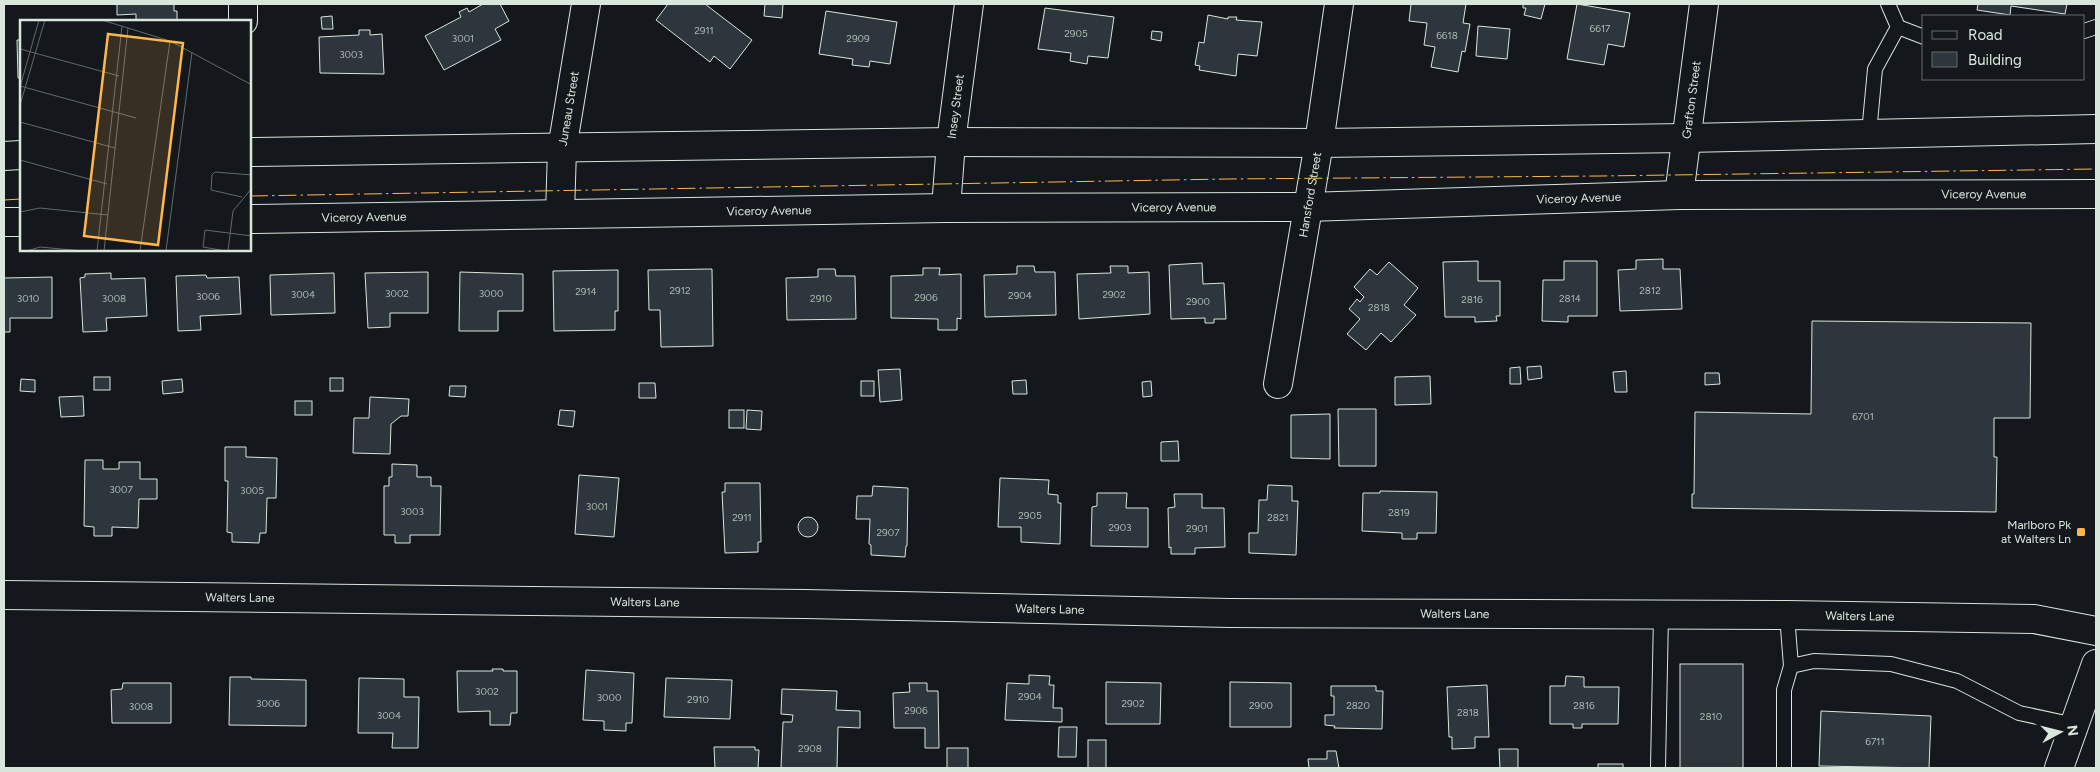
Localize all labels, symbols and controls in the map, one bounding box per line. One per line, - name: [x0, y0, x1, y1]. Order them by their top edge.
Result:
- legend: [1922, 15, 2085, 80]
- inset map: [20, 20, 251, 251]
- house number: 6617: [1590, 22, 1611, 35]
- house number: 2911: [694, 24, 714, 37]
- text: Road: [1968, 26, 2003, 44]
- house number: 2905: [1064, 27, 1088, 40]
- house number: 6618: [1436, 29, 1458, 42]
- house number: 3001: [452, 32, 474, 45]
- house number: 2909: [846, 32, 870, 45]
- house number: 3003: [339, 48, 363, 61]
- text: Building: [1968, 51, 2022, 69]
- street label: Grafton Street: [1679, 60, 1704, 140]
- street label: Juneau Street: [556, 70, 582, 147]
- street label: Insey Street: [944, 73, 967, 140]
- street label: Hansford Street: [1296, 150, 1324, 239]
- street label: Viceroy Avenue: [1941, 187, 2027, 201]
- street label: Viceroy Avenue: [1536, 190, 1622, 207]
- street label: Viceroy Avenue: [1131, 200, 1217, 214]
- street label: Viceroy Avenue: [726, 203, 812, 218]
- street label: Viceroy Avenue: [321, 210, 407, 225]
- house number: 2912: [670, 284, 690, 297]
- house number: 2812: [1639, 284, 1661, 297]
- house number: 2914: [575, 285, 597, 298]
- house number: 3002: [385, 287, 409, 300]
- house number: 3000: [479, 287, 503, 300]
- house number: 3004: [291, 288, 315, 301]
- house number: 2902: [1102, 288, 1126, 301]
- house number: 2904: [1008, 289, 1032, 302]
- house number: 3006: [196, 290, 220, 303]
- house number: 2906: [914, 291, 938, 304]
- house number: 3010: [17, 292, 39, 305]
- house number: 3008: [102, 292, 126, 305]
- house number: 2910: [810, 292, 832, 305]
- house number: 2814: [1559, 292, 1581, 305]
- house number: 2816: [1461, 293, 1483, 306]
- house number: 2900: [1186, 295, 1210, 308]
- house number: 2818: [1368, 301, 1390, 314]
- house number: 6701: [1852, 410, 1874, 423]
- house number: 3007: [109, 483, 133, 496]
- house number: 3005: [240, 484, 264, 497]
- house number: 3001: [586, 500, 608, 513]
- house number: 3003: [400, 505, 424, 518]
- house number: 2819: [1388, 506, 1410, 519]
- house number: 2905: [1018, 509, 1042, 522]
- house number: 2911: [732, 511, 752, 524]
- house number: 2821: [1267, 511, 1289, 524]
- place label: Marlboro Pk at Walters Ln: [2001, 518, 2071, 546]
- house number: 2903: [1108, 521, 1132, 534]
- house number: 2901: [1186, 522, 1208, 535]
- house number: 2907: [876, 526, 900, 539]
- marker: Marlboro Pk at Walters Ln: [2075, 526, 2087, 538]
- street label: Walters Lane: [205, 590, 275, 605]
- street label: Walters Lane: [610, 595, 680, 610]
- street label: Walters Lane: [1015, 601, 1085, 617]
- street label: Walters Lane: [1420, 607, 1490, 621]
- street label: Walters Lane: [1825, 609, 1895, 624]
- house number: 3002: [475, 685, 499, 698]
- house number: 2904: [1018, 690, 1042, 703]
- house number: 3000: [597, 691, 621, 704]
- house number: 2910: [687, 693, 709, 706]
- house number: 3006: [256, 697, 280, 710]
- house number: 2902: [1121, 697, 1145, 710]
- house number: 2900: [1249, 699, 1273, 712]
- house number: 2820: [1346, 699, 1370, 712]
- house number: 2816: [1573, 699, 1595, 712]
- house number: 3008: [129, 700, 153, 713]
- house number: 2906: [904, 704, 928, 717]
- house number: 2818: [1457, 706, 1479, 719]
- north arrow: [2035, 707, 2085, 757]
- house number: 3004: [377, 709, 401, 722]
- house number: 2810: [1700, 710, 1722, 723]
- text: N: [2063, 724, 2082, 737]
- house number: 6711: [1865, 735, 1885, 748]
- house number: 2908: [798, 742, 822, 755]

